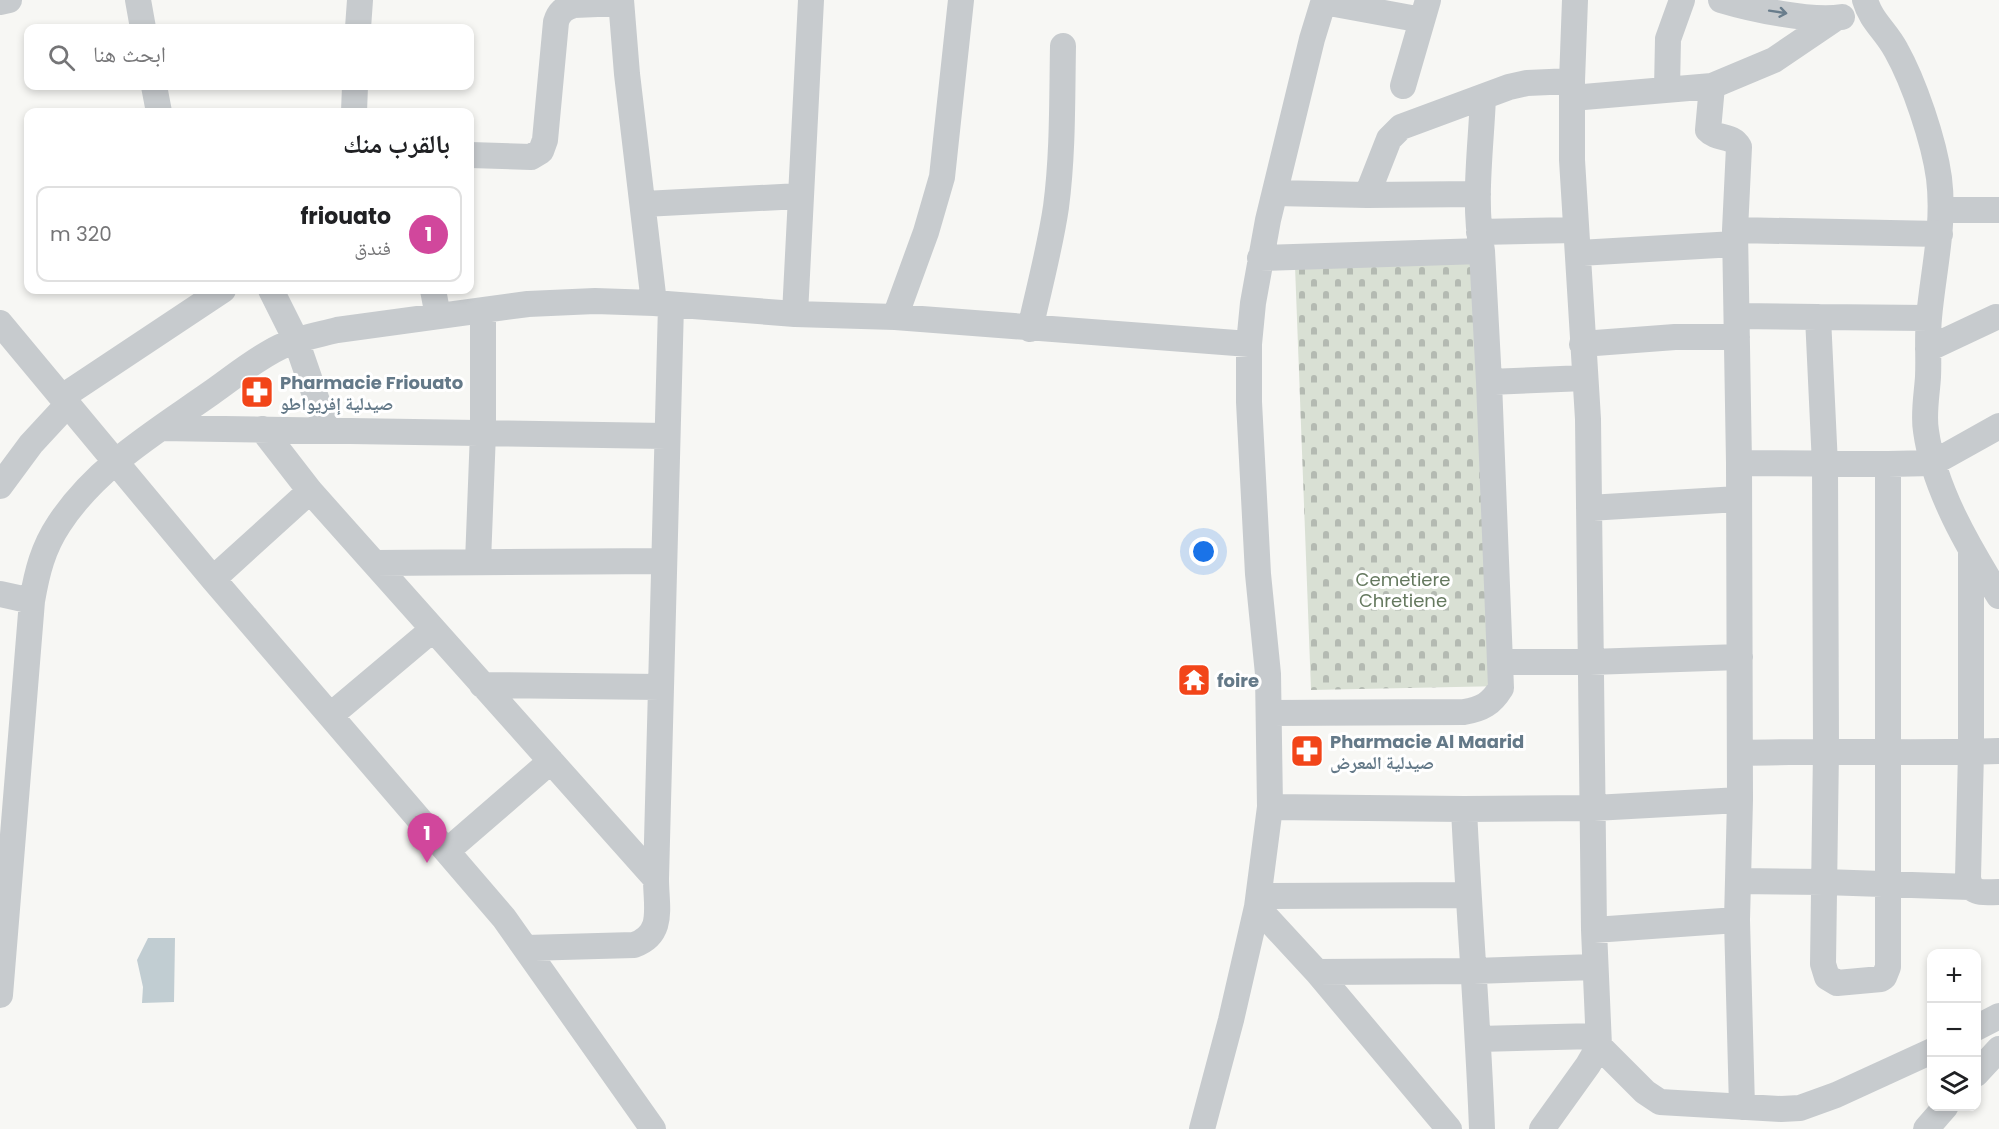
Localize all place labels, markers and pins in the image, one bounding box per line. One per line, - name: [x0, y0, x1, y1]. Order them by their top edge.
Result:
- place label: Pharmacie Friouato صيدلية إفريواطو: [280, 370, 463, 416]
- pharmacy icon: Pharmacie Friouato صيدلية إفريواطو: [239, 374, 275, 410]
- temple icon: foire: [1176, 662, 1212, 698]
- place label: foire: [1217, 668, 1259, 693]
- place label: Pharmacie Al Maarid صيدلية المعرض: [1330, 729, 1524, 775]
- pharmacy icon: Pharmacie Al Maarid صيدلية المعرض: [1289, 733, 1325, 769]
- pin: 1: [408, 814, 446, 863]

